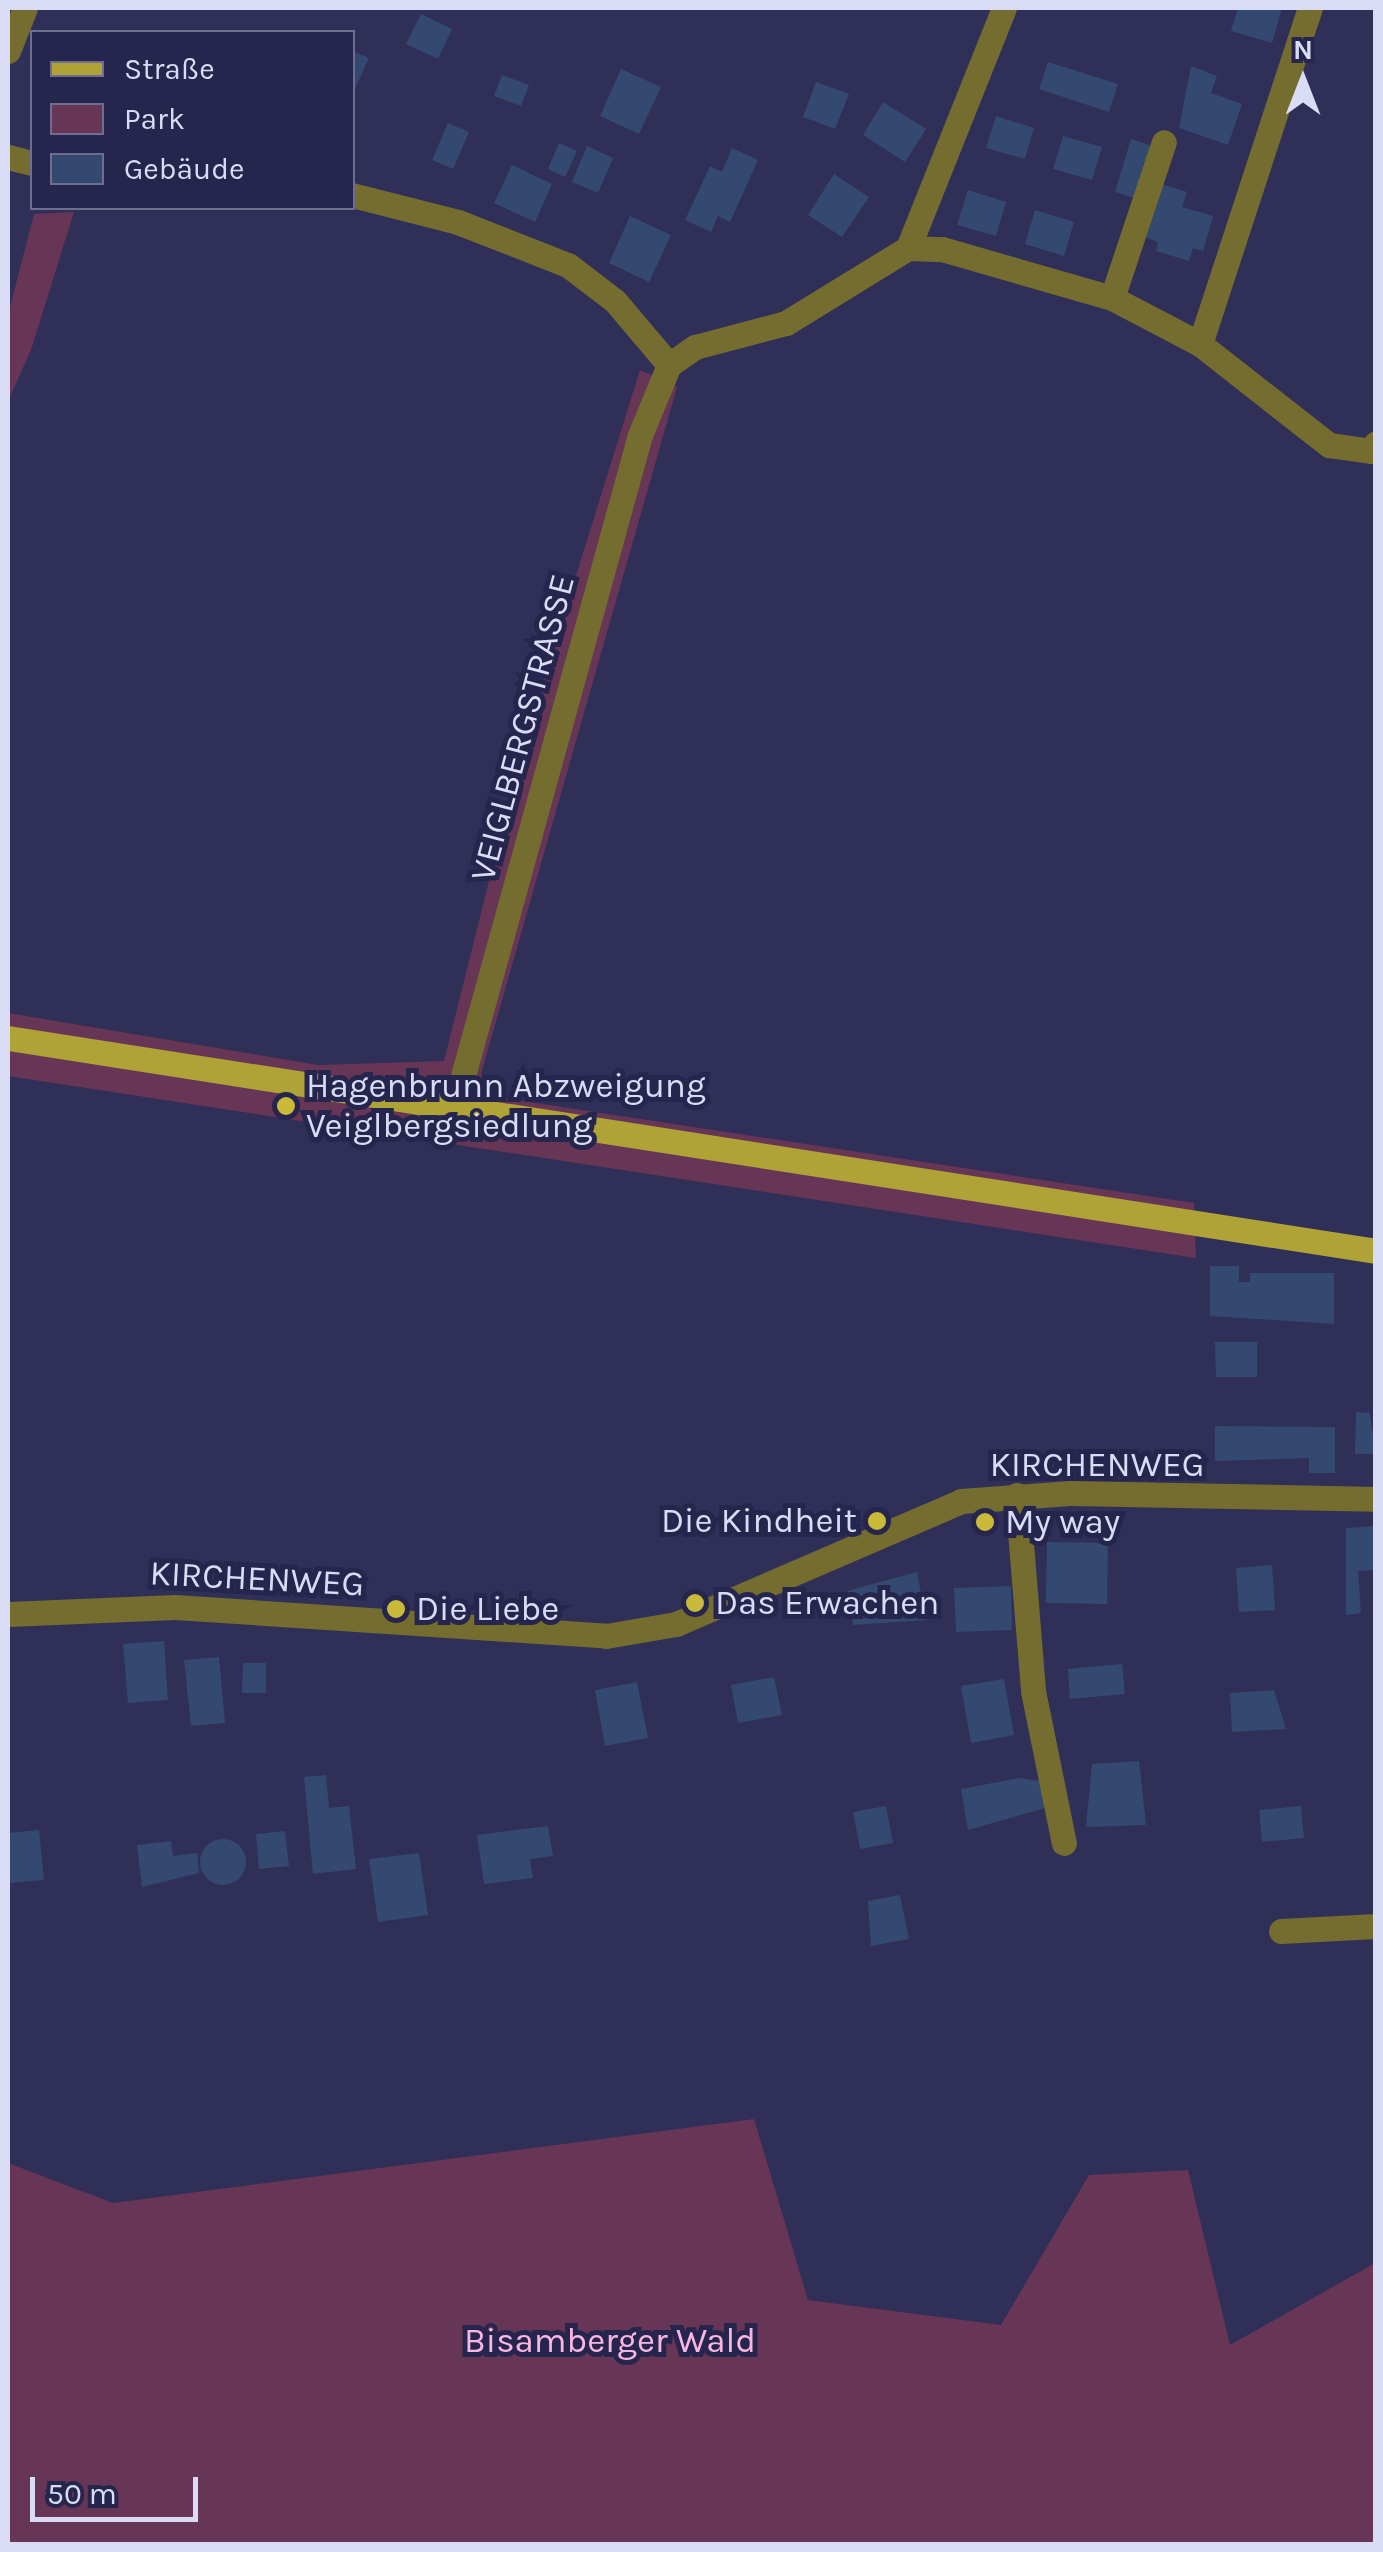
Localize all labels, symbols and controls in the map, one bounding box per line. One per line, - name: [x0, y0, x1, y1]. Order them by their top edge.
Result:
- legend: [30, 30, 355, 210]
- north arrow: [1253, 30, 1353, 130]
- text: N: [1293, 33, 1313, 66]
- text: Straße: [124, 51, 215, 87]
- text: Park: [124, 101, 185, 137]
- text: Gebäude: [124, 151, 244, 187]
- street label: VEIGLBERGSTRASSE: [462, 570, 584, 886]
- place label: Hagenbrunn Abzweigung Veiglbergsiedlung: [306, 1065, 706, 1147]
- marker: Hagenbrunn Abzweigung Veiglbergsiedlung: [275, 1095, 297, 1117]
- street label: KIRCHENWEG: [990, 1444, 1204, 1486]
- place label: Die Kindheit: [661, 1500, 857, 1542]
- place label: My way: [1005, 1501, 1120, 1543]
- marker: Die Kindheit: [866, 1510, 888, 1532]
- marker: My way: [974, 1511, 996, 1533]
- street label: KIRCHENWEG: [149, 1552, 365, 1606]
- place label: Das Erwachen: [715, 1582, 939, 1624]
- place label: Die Liebe: [416, 1588, 559, 1630]
- marker: Das Erwachen: [684, 1592, 706, 1614]
- marker: Die Liebe: [385, 1598, 407, 1620]
- park label: Bisamberger Wald: [464, 2320, 756, 2362]
- scale bar: [35, 2457, 202, 2519]
- text: 50 m: [47, 2476, 117, 2512]

